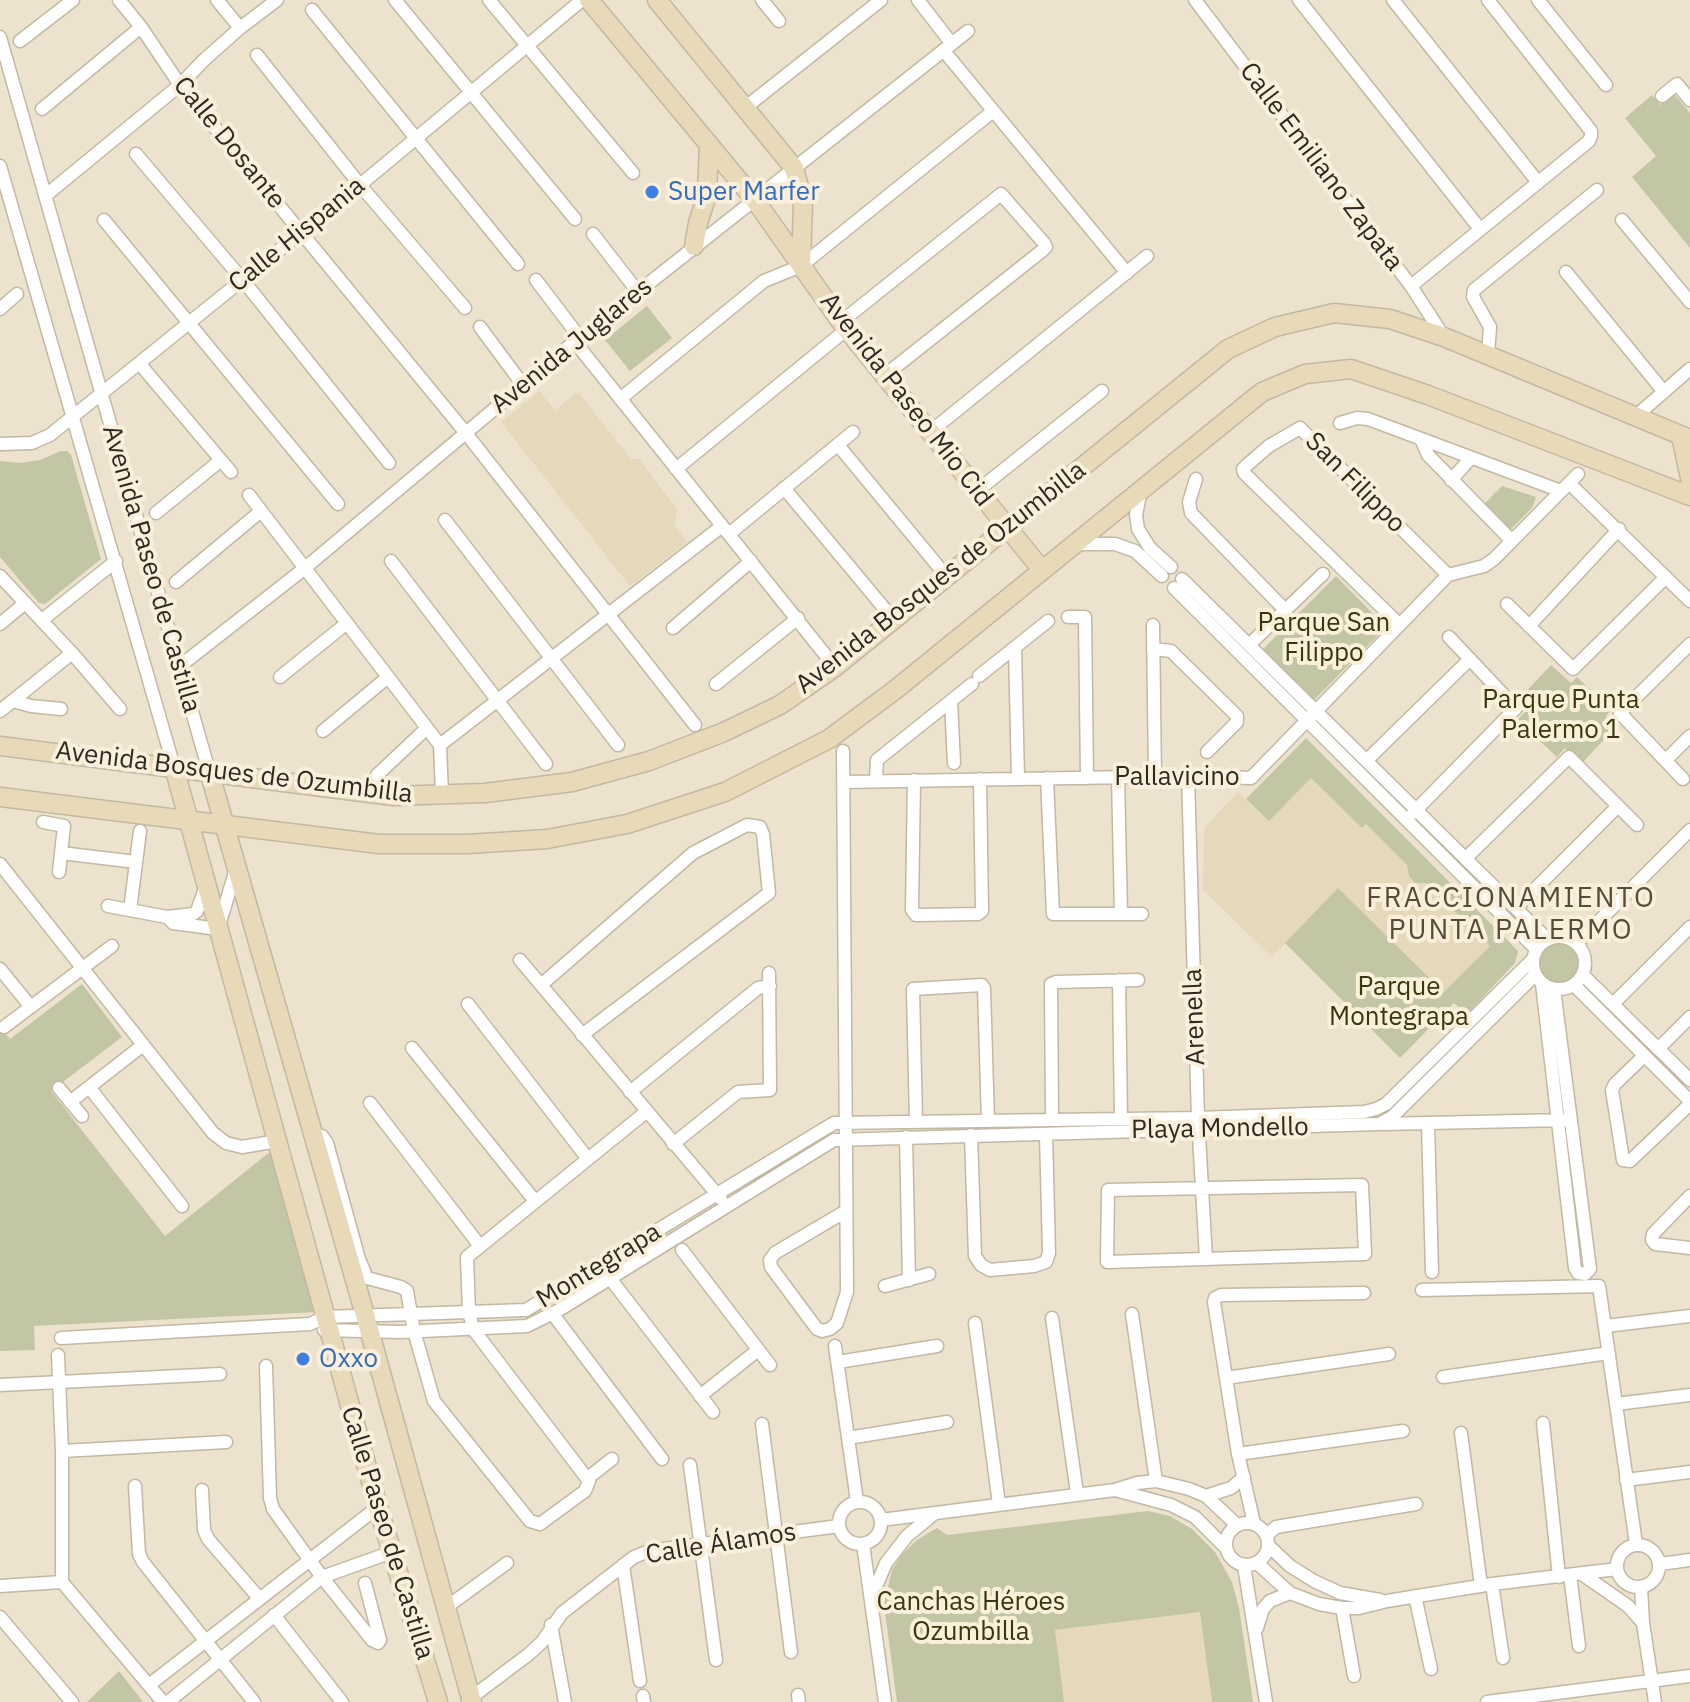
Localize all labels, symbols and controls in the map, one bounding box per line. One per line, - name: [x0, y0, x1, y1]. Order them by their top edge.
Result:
- street label: Calle Emiliano Zapata: [1233, 57, 1409, 277]
- street label: Calle Dosante: [166, 71, 292, 215]
- street label: Calle Hispania: [223, 171, 371, 299]
- place label: Super Marfer: [668, 176, 820, 208]
- marker: Super Marfer: [643, 183, 661, 201]
- street label: Avenida Juglares: [485, 271, 659, 421]
- street label: Avenida Paseo Mio Cid: [813, 287, 999, 513]
- street label: Avenida Paseo de Castilla: [95, 422, 207, 716]
- street label: San Filippo: [1298, 426, 1412, 540]
- street label: Avenida Bosques de Ozumbilla: [790, 455, 1092, 701]
- park label: Parque San Filippo: [1258, 607, 1390, 668]
- park label: Parque Punta Palermo 1: [1482, 684, 1640, 746]
- street label: Avenida Bosques de Ozumbilla: [54, 736, 414, 810]
- street label: Pallavicino: [1114, 761, 1240, 793]
- district label: FRACCIONAMIENTO PUNTA PALERMO: [1366, 882, 1656, 948]
- street label: Arenella: [1178, 968, 1212, 1066]
- park label: Parque Montegrapa: [1329, 971, 1469, 1032]
- street label: Playa Mondello: [1131, 1112, 1309, 1146]
- street label: Montegrapa: [531, 1217, 667, 1315]
- place label: Oxxo: [319, 1343, 378, 1375]
- marker: Oxxo: [294, 1350, 312, 1368]
- street label: Calle Paseo de Castilla: [334, 1403, 440, 1663]
- street label: Calle Álamos: [643, 1517, 799, 1571]
- park label: Canchas Héroes Ozumbilla: [877, 1586, 1065, 1648]

